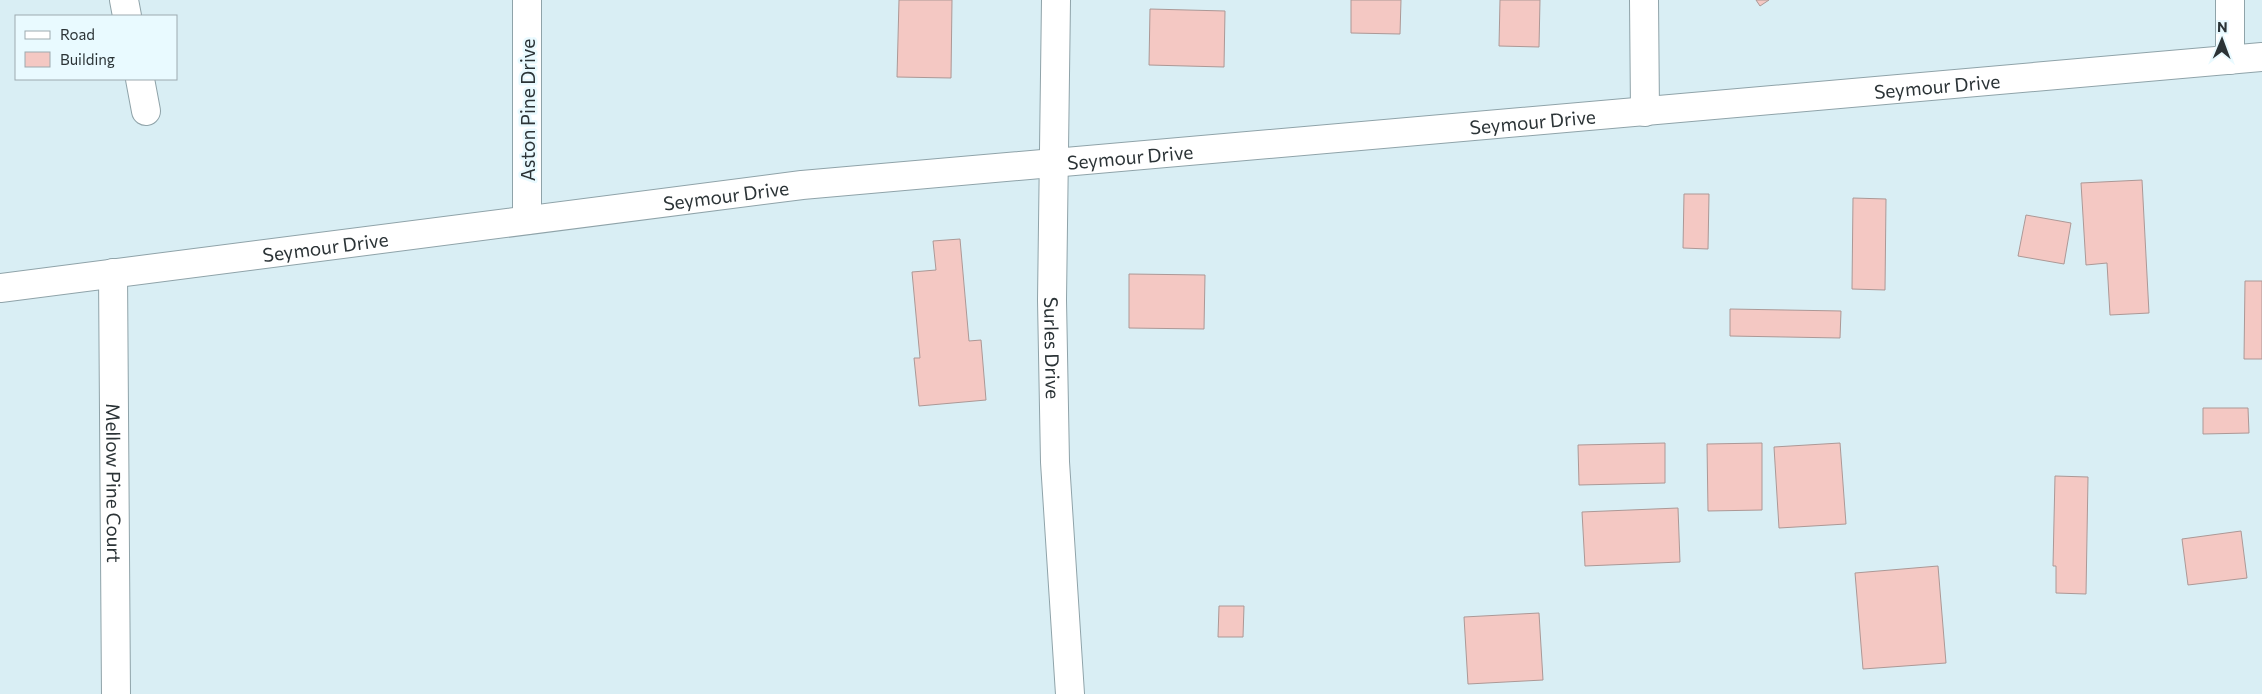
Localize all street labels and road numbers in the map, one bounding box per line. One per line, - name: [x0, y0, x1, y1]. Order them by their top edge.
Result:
- street label: Aston Pine Drive: [516, 39, 539, 181]
- street label: Seymour Drive: [1873, 69, 2001, 102]
- street label: Seymour Drive: [1469, 104, 1597, 138]
- street label: Seymour Drive: [1066, 139, 1194, 173]
- street label: Seymour Drive: [662, 175, 790, 214]
- street label: Seymour Drive: [261, 227, 390, 266]
- street label: Surles Drive: [1040, 297, 1065, 399]
- street label: Mellow Pine Court: [102, 403, 127, 563]

